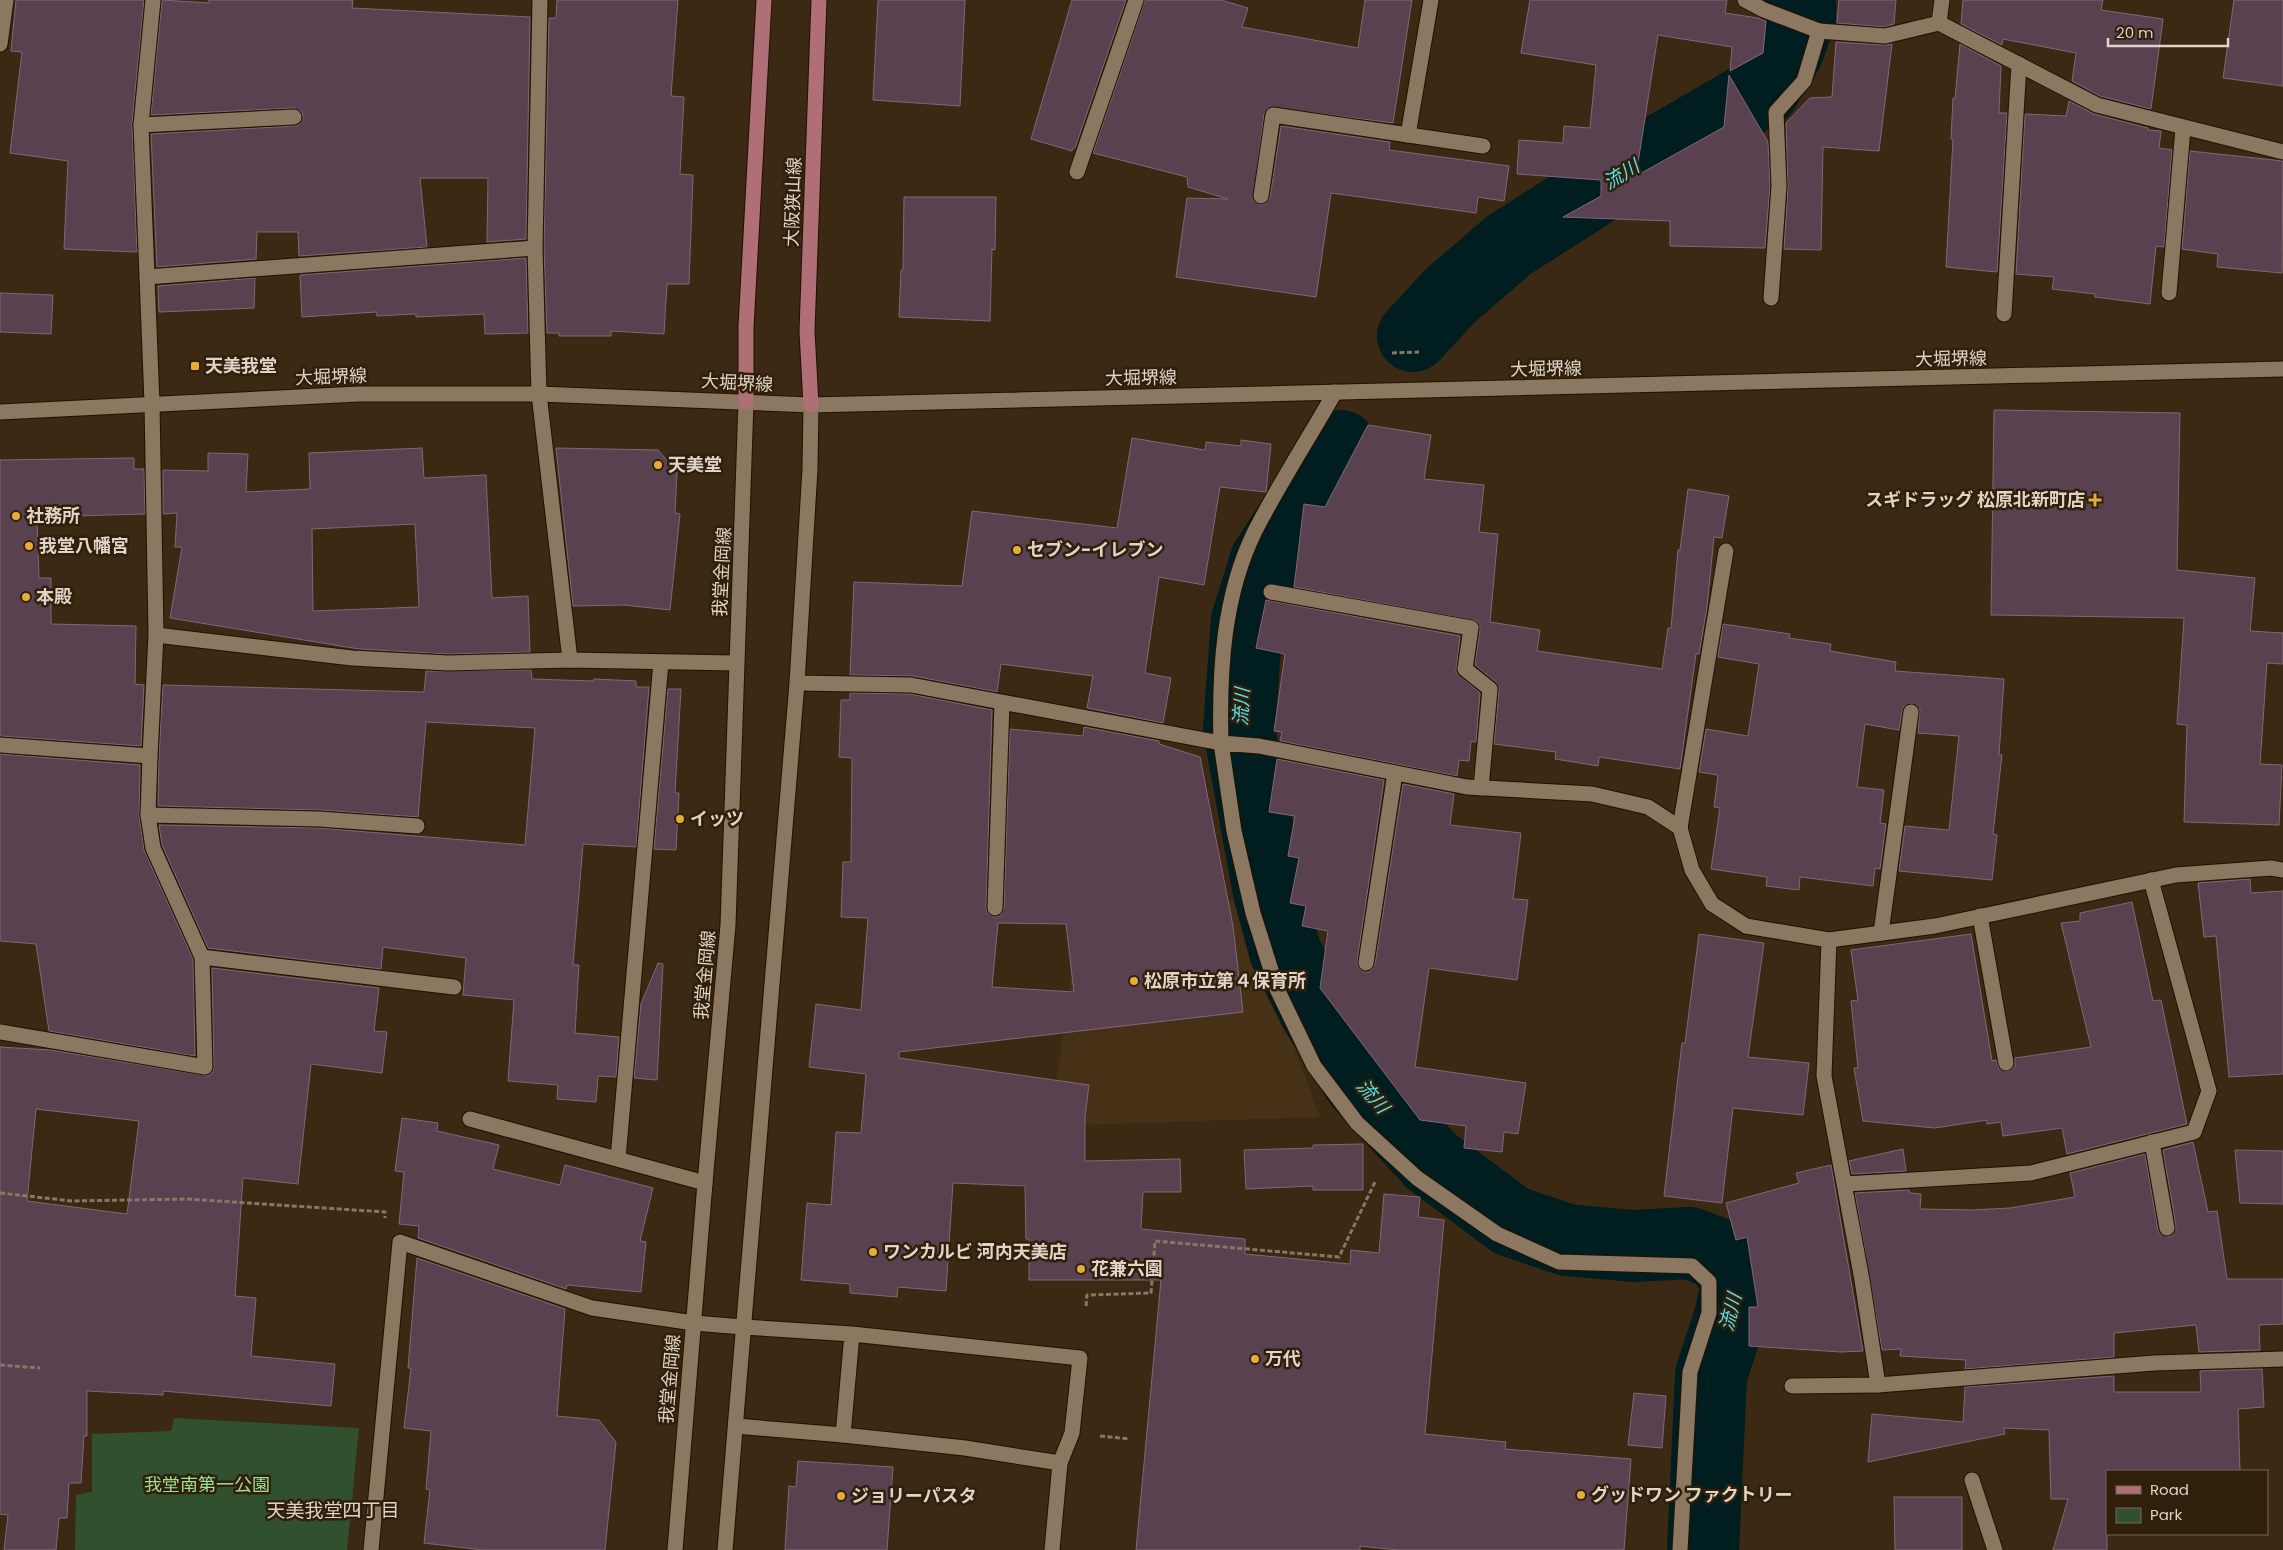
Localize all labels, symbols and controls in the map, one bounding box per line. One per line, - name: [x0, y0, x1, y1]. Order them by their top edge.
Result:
- scale bar: [2108, 15, 2228, 47]
- text: 20 m: [2116, 22, 2154, 43]
- water label: 流川: [1598, 152, 1646, 196]
- street label: 大阪狭山線: [778, 157, 807, 247]
- street label: 大堀堺線: [1915, 345, 1987, 372]
- place label: 天美我堂: [205, 353, 277, 378]
- street label: 大堀堺線: [1510, 355, 1582, 382]
- marker: 天美我堂: [189, 360, 201, 372]
- street label: 大堀堺線: [295, 363, 367, 390]
- street label: 大堀堺線: [1105, 364, 1177, 391]
- street label: 大堀堺線: [700, 368, 774, 397]
- place label: 天美堂: [668, 452, 722, 477]
- marker: 天美堂: [652, 459, 664, 471]
- place label: スギドラッグ 松原北新町店: [1865, 487, 2085, 512]
- marker: スギドラッグ 松原北新町店: [2089, 494, 2101, 506]
- place label: 社務所: [26, 503, 80, 528]
- marker: 社務所: [10, 510, 22, 522]
- street label: 我堂金岡線: [707, 526, 736, 618]
- place label: 我堂八幡宮: [39, 533, 129, 558]
- place label: セブン-イレブン: [1027, 537, 1163, 562]
- marker: 我堂八幡宮: [23, 540, 35, 552]
- marker: セブン-イレブン: [1011, 544, 1023, 556]
- place label: 本殿: [36, 584, 72, 609]
- marker: 本殿: [20, 591, 32, 603]
- water label: 流川: [1227, 685, 1256, 727]
- place label: イッツ: [690, 806, 744, 831]
- marker: イッツ: [674, 813, 686, 825]
- street label: 我堂金岡線: [688, 929, 721, 1021]
- place label: 松原市立第４保育所: [1144, 968, 1306, 993]
- marker: 松原市立第４保育所: [1128, 975, 1140, 987]
- water label: 流川: [1350, 1073, 1397, 1121]
- place label: ワンカルビ 河内天美店: [883, 1239, 1067, 1264]
- marker: ワンカルビ 河内天美店: [867, 1246, 879, 1258]
- place label: 花兼六園: [1091, 1256, 1163, 1281]
- marker: 花兼六園: [1075, 1263, 1087, 1275]
- water label: 流川: [1713, 1288, 1749, 1334]
- street label: 我堂金岡線: [653, 1333, 686, 1425]
- place label: 万代: [1265, 1346, 1301, 1371]
- marker: 万代: [1249, 1353, 1261, 1365]
- legend: [2106, 1470, 2268, 1535]
- park label: 我堂南第一公園: [144, 1472, 270, 1497]
- text: Road: [2150, 1479, 2189, 1500]
- place label: グッドワン ファクトリー: [1591, 1482, 1793, 1507]
- place label: ジョリーパスタ: [851, 1483, 977, 1508]
- marker: グッドワン ファクトリー: [1575, 1489, 1587, 1501]
- marker: ジョリーパスタ: [835, 1490, 847, 1502]
- district label: 天美我堂四丁目: [266, 1497, 400, 1524]
- text: Park: [2150, 1504, 2182, 1525]

